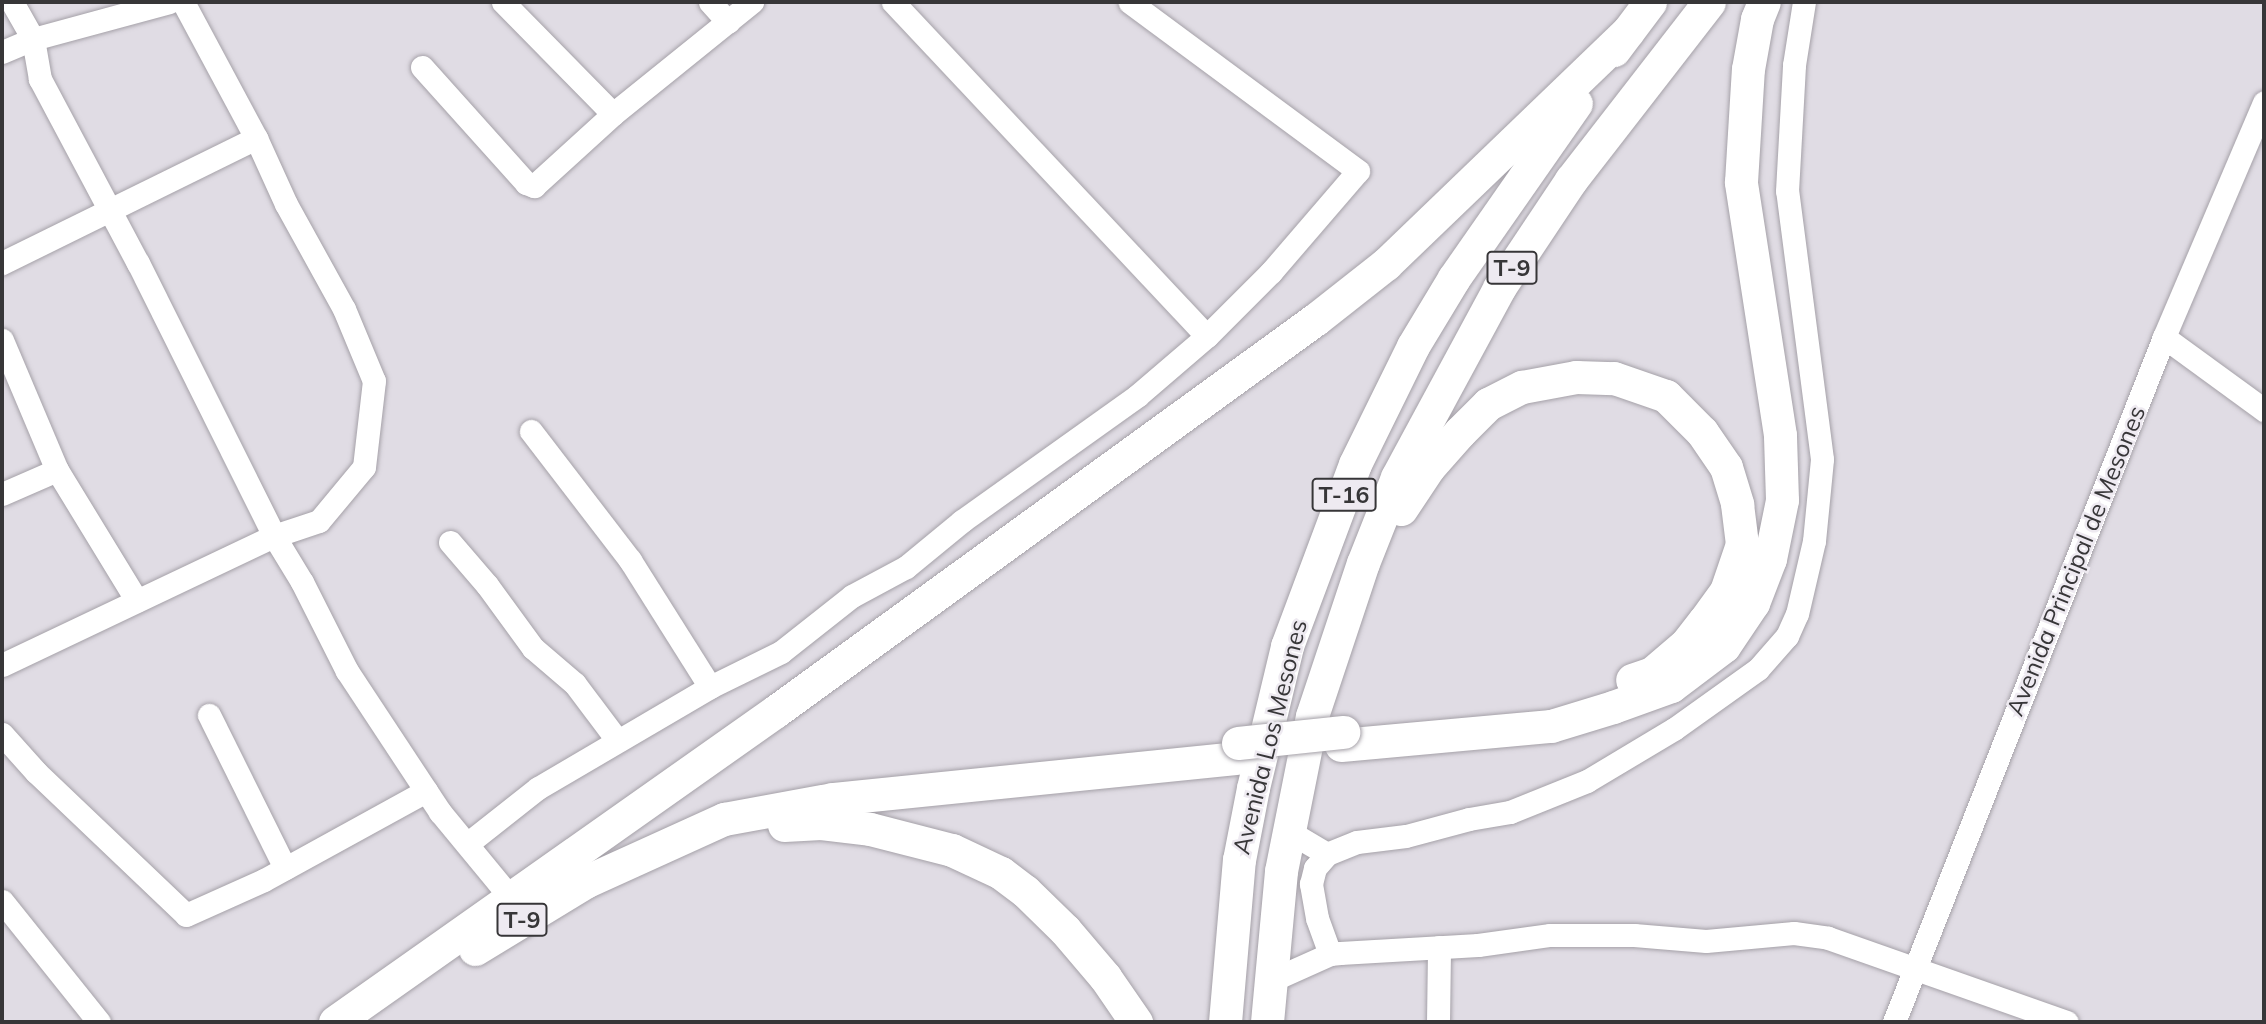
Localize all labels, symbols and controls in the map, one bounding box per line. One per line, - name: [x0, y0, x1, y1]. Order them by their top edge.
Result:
- road number: T-9: [1486, 248, 1538, 288]
- street label: Avenida Principal de Mesones: [2001, 402, 2151, 720]
- road number: T-16: [1311, 475, 1377, 514]
- street label: Avenida Los Mesones: [1227, 617, 1313, 857]
- road number: T-9: [496, 900, 548, 939]

